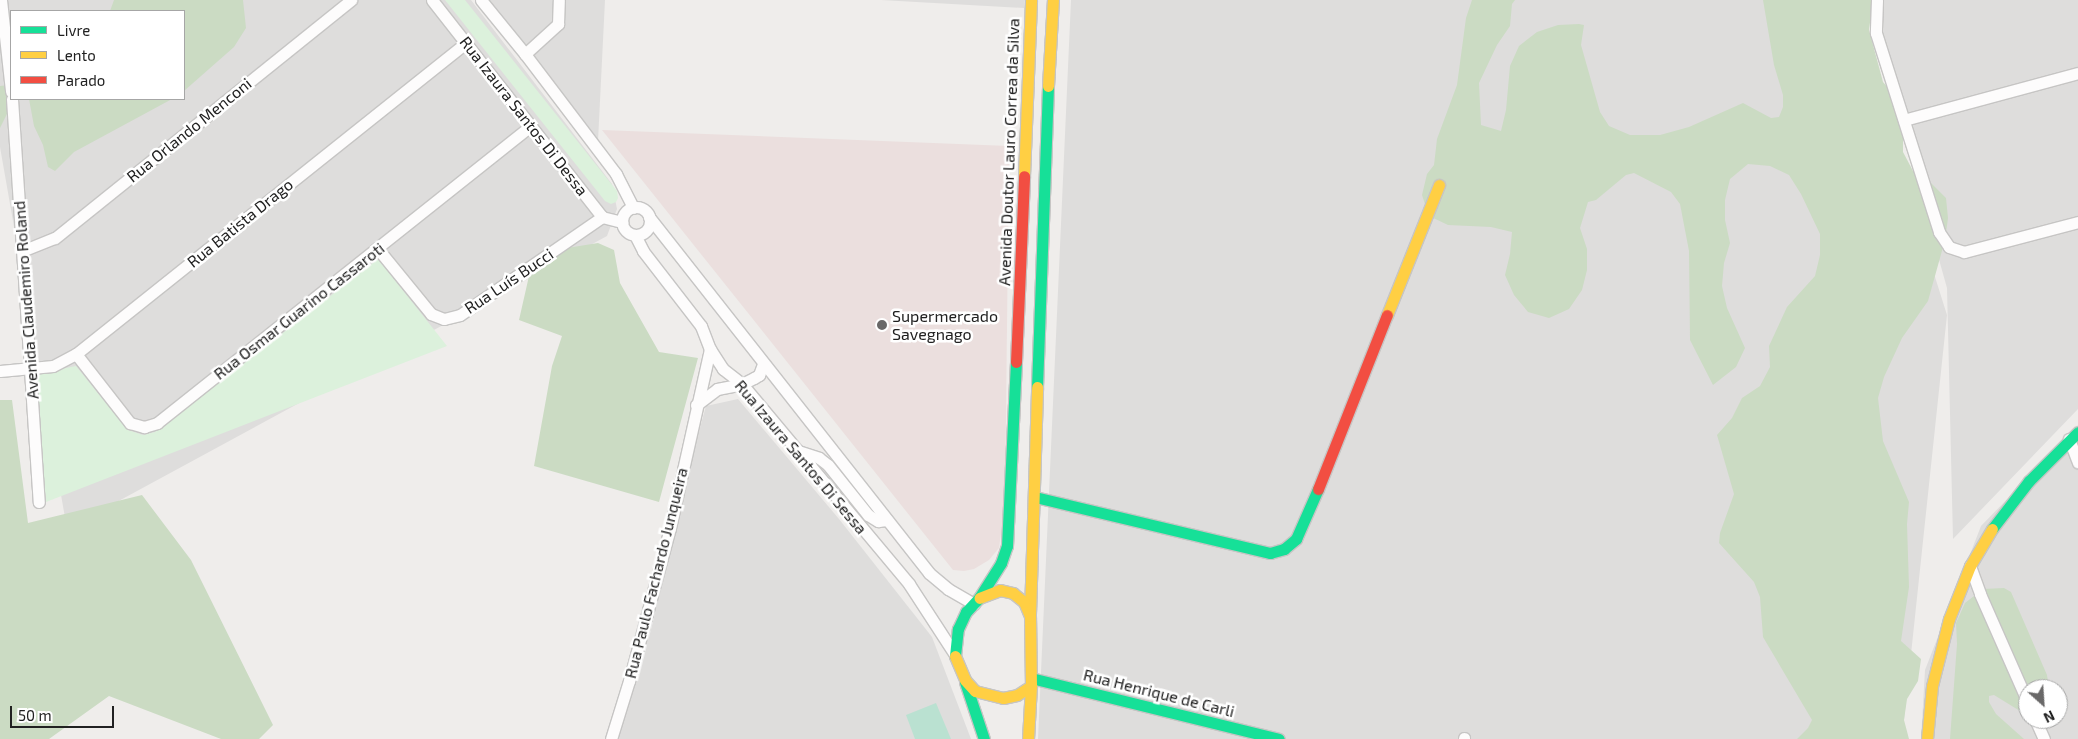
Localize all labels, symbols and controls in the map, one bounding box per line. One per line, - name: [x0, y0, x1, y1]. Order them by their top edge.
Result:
- legend: [10, 10, 185, 100]
- street label: Avenida Doutor Lauro Correa da Silva: [995, 18, 1023, 286]
- text: Livre: [57, 21, 90, 39]
- street label: Rua Izaura Santos Di Dessa: [456, 33, 592, 199]
- text: Lento: [57, 46, 96, 64]
- text: Parado: [57, 71, 105, 89]
- street label: Rua Orlando Menconi: [123, 74, 255, 186]
- street label: Rua Batista Drago: [183, 174, 297, 272]
- street label: Avenida Claudemiro Roland: [9, 200, 43, 400]
- street label: Rua Osmar Guarino Cassaroti: [210, 238, 388, 384]
- street label: Rua Luís Bucci: [461, 244, 557, 318]
- place label: Supermercado Savegnago: [892, 306, 998, 344]
- marker: Supermercado Savegnago: [876, 319, 888, 331]
- street label: Rua Izaura Santos Di Sessa: [731, 376, 871, 538]
- street label: Rua Paulo Fachardo Junqueira: [620, 465, 692, 681]
- street label: Rua Henrique de Carli: [1081, 665, 1237, 721]
- north arrow: [2018, 679, 2068, 729]
- scale bar: [12, 696, 116, 728]
- text: 50 m: [18, 706, 52, 724]
- text: N: [2041, 707, 2058, 727]

